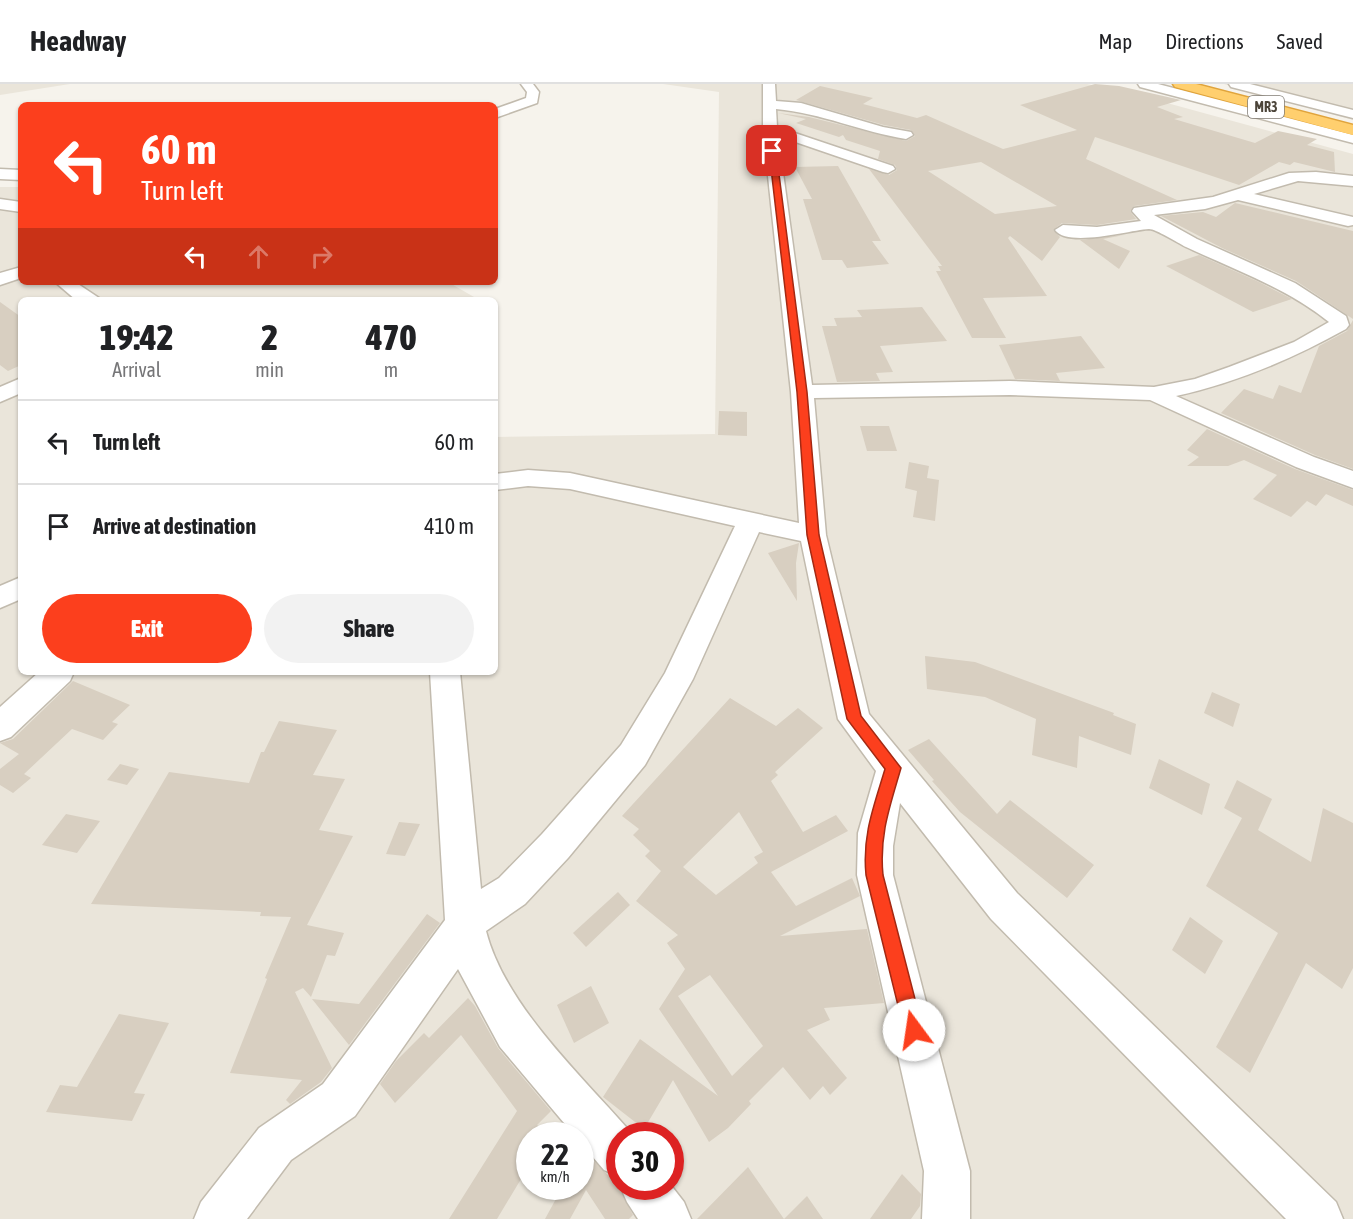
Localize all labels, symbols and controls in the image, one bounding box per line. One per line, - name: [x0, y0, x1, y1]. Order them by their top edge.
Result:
- text: Headway: [30, 25, 126, 57]
- text: Map: [1098, 29, 1132, 53]
- text: Directions: [1165, 29, 1244, 53]
- text: Saved: [1277, 29, 1323, 53]
- road number: MR3: [1248, 96, 1284, 118]
- text: 60 m: [141, 125, 216, 173]
- pin: [746, 125, 797, 176]
- icon: left: [42, 126, 120, 204]
- icon: arrive: [755, 134, 788, 167]
- text: Turn left: [141, 175, 224, 206]
- icon: left: [179, 240, 212, 273]
- icon: ahead: [242, 240, 275, 273]
- icon: right: [305, 240, 338, 273]
- text: 19:42: [100, 316, 174, 358]
- text: 2: [261, 316, 278, 358]
- text: 470: [366, 316, 416, 358]
- text: Arrival: [112, 358, 161, 381]
- text: min: [255, 358, 284, 381]
- text: m: [384, 358, 398, 381]
- icon: left: [42, 426, 75, 459]
- text: Turn left: [93, 429, 160, 455]
- text: 60 m: [434, 429, 474, 455]
- icon: arrive: [42, 510, 75, 543]
- text: Arrive at destination: [93, 513, 256, 539]
- text: 410 m: [424, 513, 474, 539]
- button: Exit: [42, 594, 252, 663]
- button: Share: [264, 594, 474, 663]
- position arrow: [882, 998, 946, 1062]
- speed limit sign: 30: [606, 1122, 684, 1200]
- text: 22: [541, 1137, 569, 1171]
- text: km/h: [540, 1168, 570, 1185]

